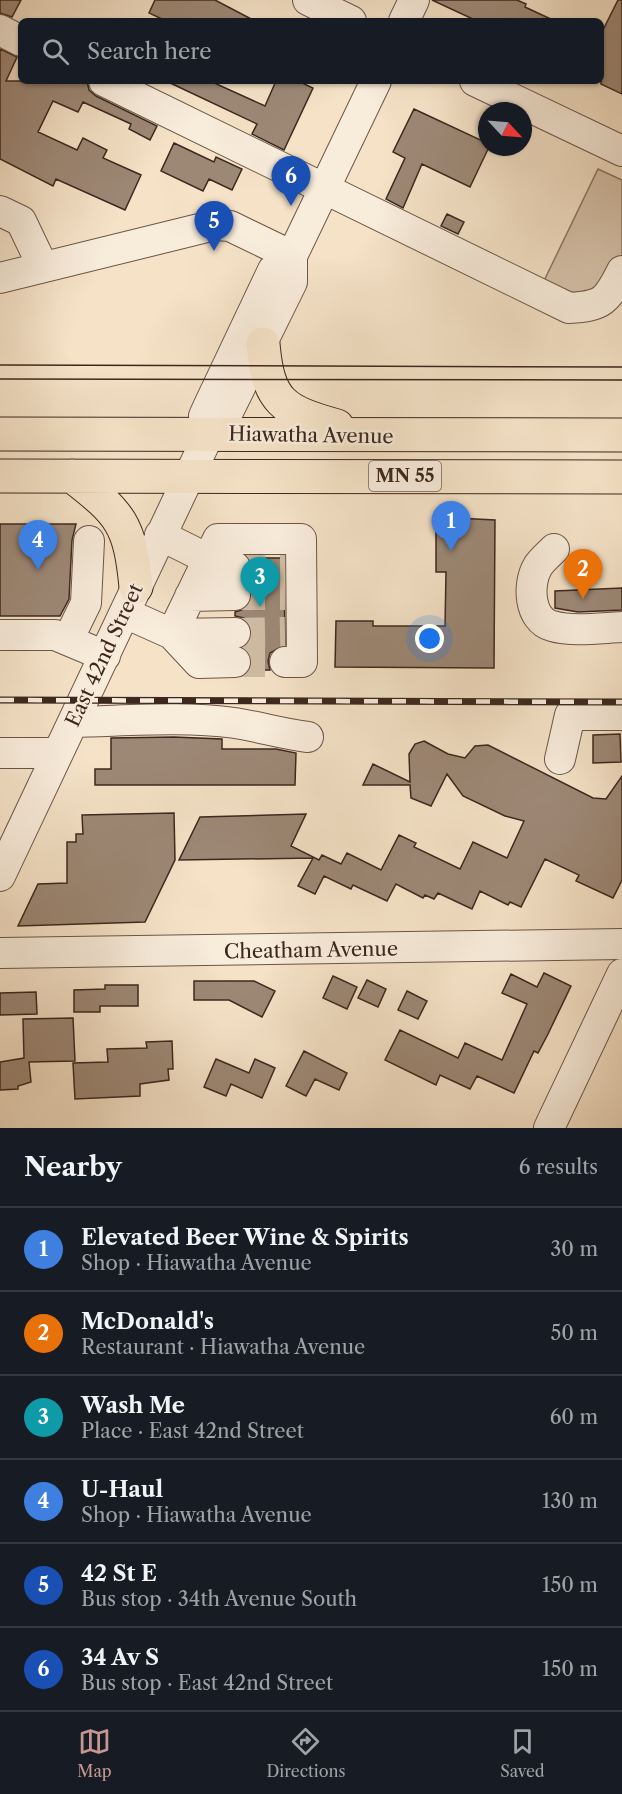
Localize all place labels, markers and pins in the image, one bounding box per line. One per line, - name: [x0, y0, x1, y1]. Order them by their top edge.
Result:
- pin: 6: [272, 156, 310, 206]
- pin: 5: [194, 202, 234, 251]
- pin: 1: [432, 502, 470, 551]
- pin: 4: [18, 520, 57, 570]
- pin: 2: [564, 550, 602, 599]
- pin: 3: [240, 558, 280, 607]

